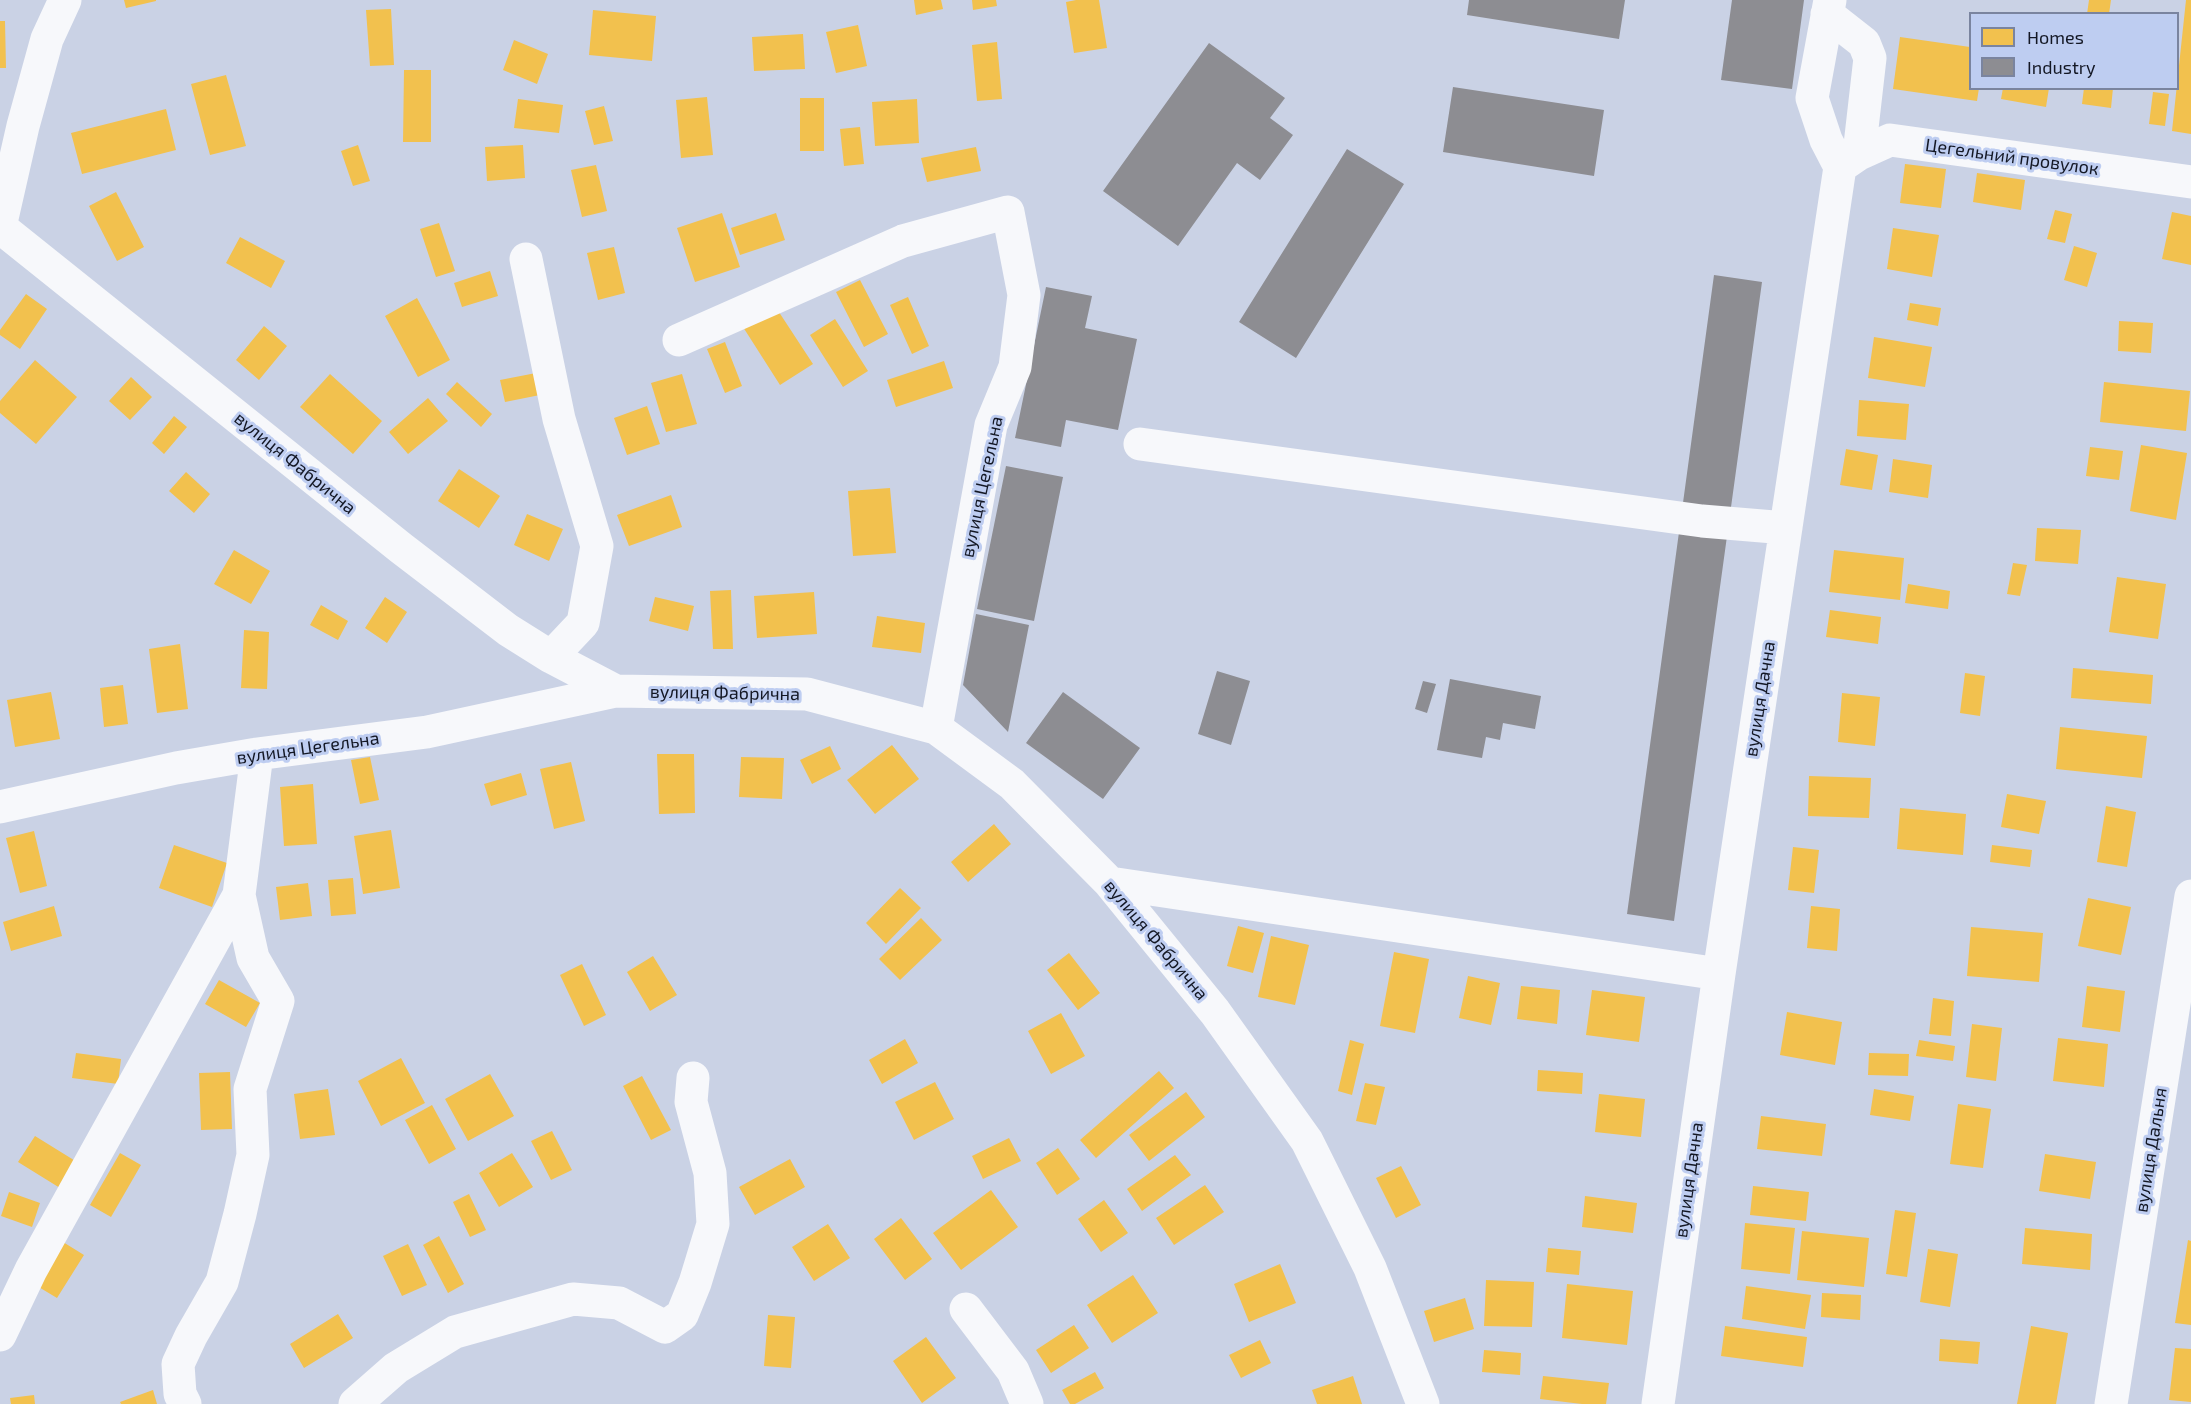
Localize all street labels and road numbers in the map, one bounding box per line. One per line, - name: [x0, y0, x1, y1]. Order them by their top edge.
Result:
- street label: Цегельний провулок: [1924, 134, 2100, 180]
- street label: вулиця Фабрична: [230, 407, 360, 519]
- street label: вулиця Цегельна: [956, 414, 1008, 560]
- street label: вулиця Дачна: [1740, 640, 1780, 758]
- street label: вулиця Фабрична: [650, 681, 800, 705]
- street label: вулиця Цегельна: [235, 727, 381, 769]
- street label: вулиця Фабрична: [1099, 876, 1213, 1004]
- street label: вулиця Дальня: [2130, 1086, 2172, 1214]
- street label: вулиця Дачна: [1670, 1121, 1708, 1239]

